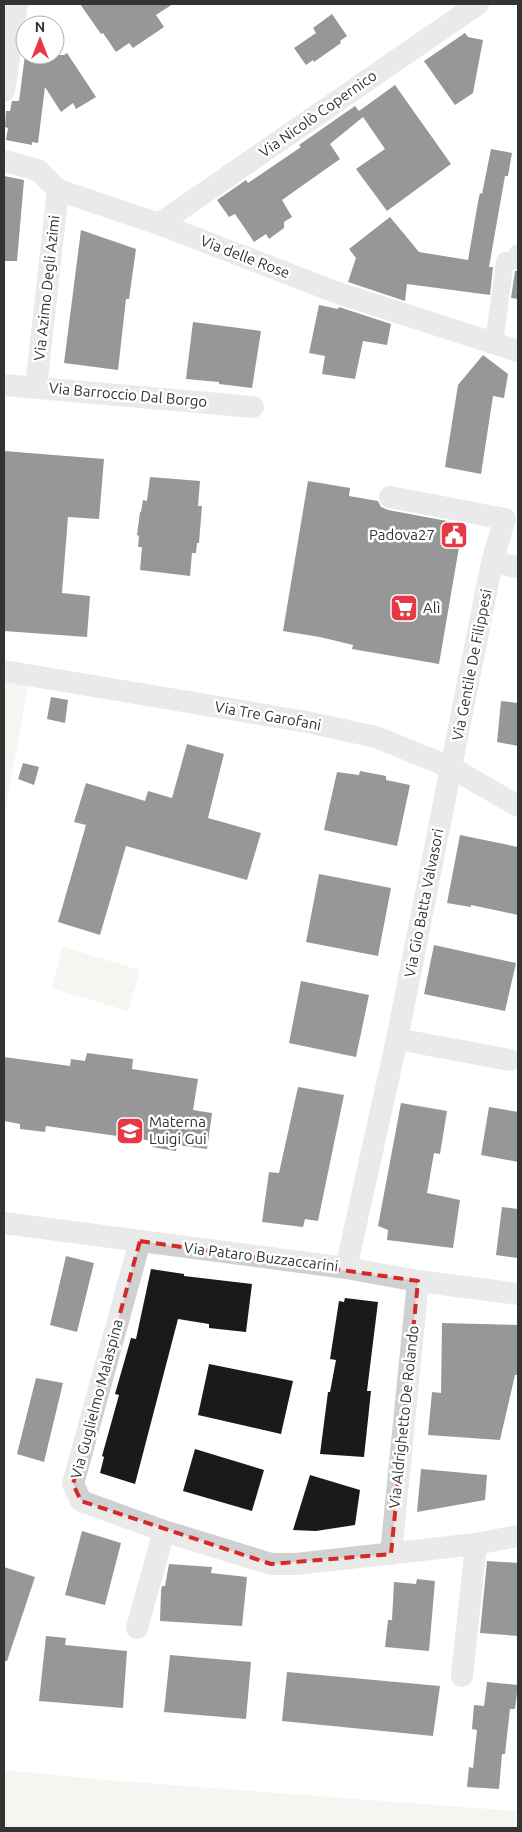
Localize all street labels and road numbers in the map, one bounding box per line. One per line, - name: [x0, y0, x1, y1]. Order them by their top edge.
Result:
- street label: Via Nicolò Copernico: [256, 67, 380, 161]
- street label: Via Azimo Degli Azimi: [30, 214, 63, 361]
- street label: Via delle Rose: [198, 232, 292, 281]
- street label: Via Barroccio Dal Borgo: [48, 379, 208, 410]
- street label: Via Gentile De Filippesi: [448, 588, 495, 742]
- street label: Via Tre Garofani: [214, 698, 323, 733]
- street label: Via Gio Batta Valvasori: [401, 827, 446, 979]
- street label: Via Pataro Buzzaccarini: [183, 1239, 339, 1274]
- street label: Via Guglielmo Malaspina: [67, 1317, 126, 1481]
- street label: Via Aldrighetto De Rolando: [385, 1324, 422, 1509]

